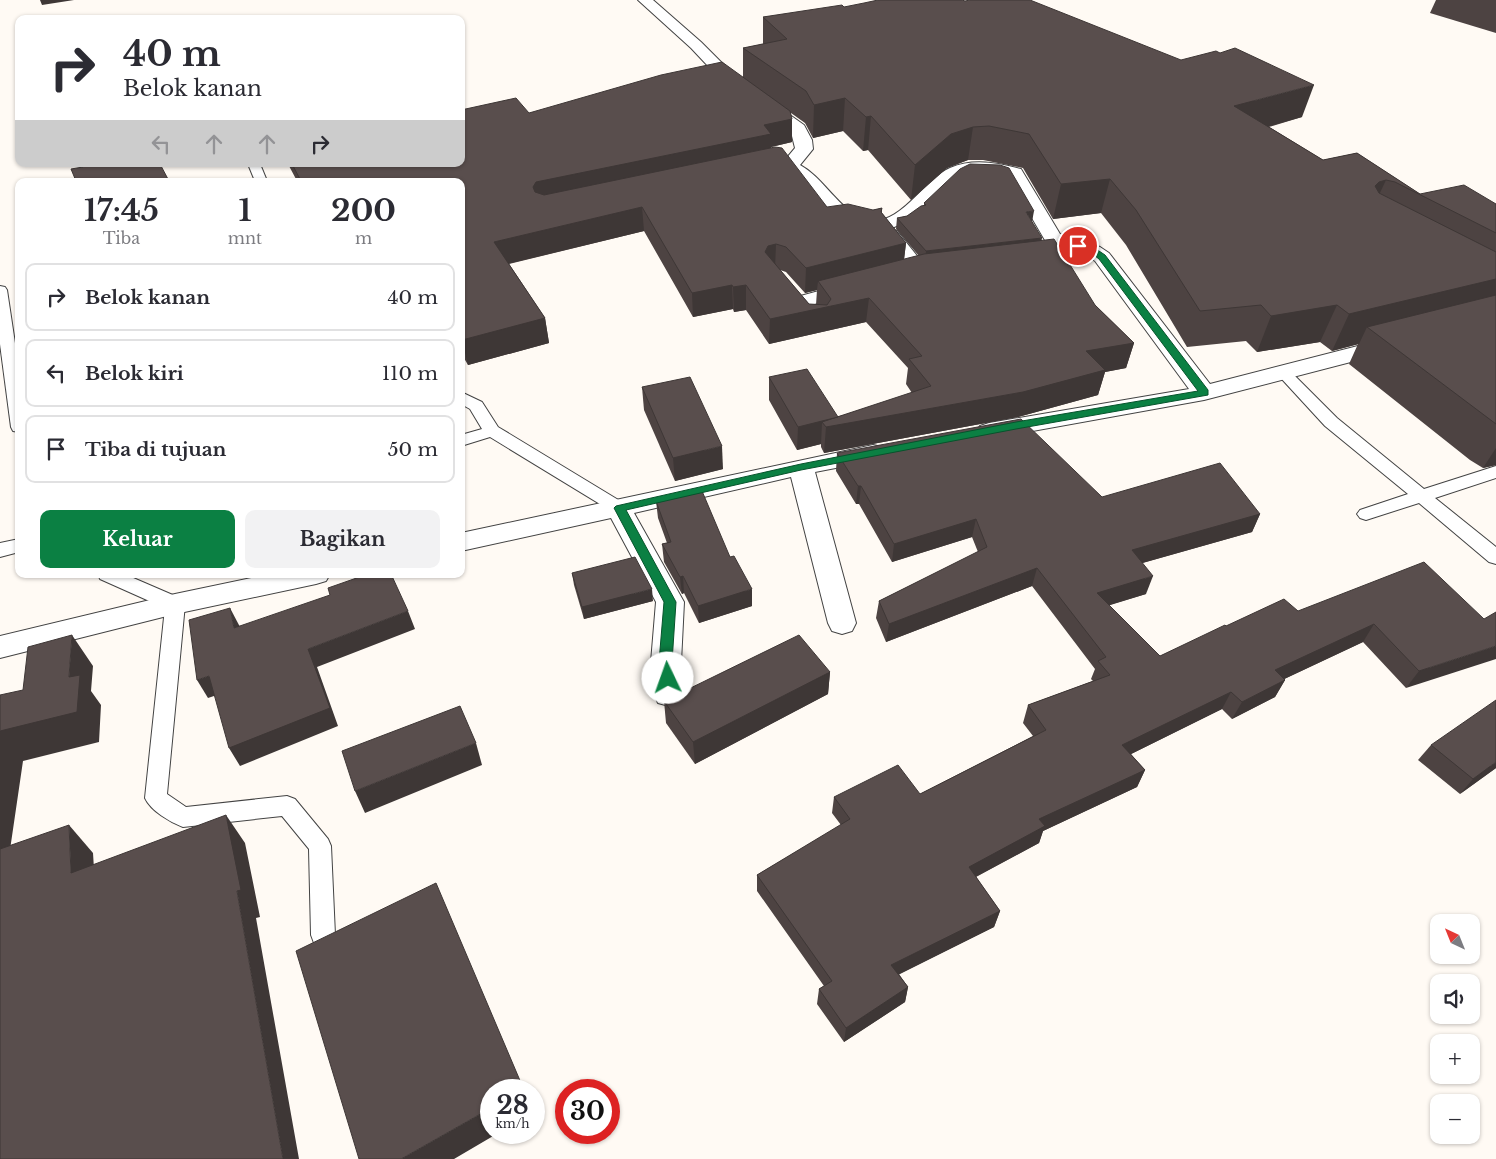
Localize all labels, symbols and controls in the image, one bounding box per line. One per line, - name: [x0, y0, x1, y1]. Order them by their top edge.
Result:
- text: 40 m: [123, 32, 221, 75]
- icon: right: [40, 35, 105, 100]
- text: Belok kanan: [123, 75, 262, 102]
- icon: left: [147, 130, 175, 158]
- icon: ahead: [200, 130, 228, 158]
- icon: ahead: [253, 130, 281, 158]
- icon: right: [306, 130, 334, 158]
- text: 17:45: [84, 192, 159, 229]
- text: 1: [238, 192, 252, 229]
- text: 200: [331, 192, 396, 229]
- pin: [1057, 225, 1099, 267]
- text: Tiba: [103, 228, 140, 248]
- text: mnt: [228, 228, 262, 248]
- text: m: [355, 228, 372, 248]
- icon: arrive: [1064, 232, 1092, 260]
- icon: right: [42, 283, 70, 311]
- text: Belok kanan: [85, 286, 210, 309]
- text: 40 m: [387, 286, 438, 309]
- icon: left: [42, 359, 70, 387]
- text: Belok kiri: [85, 362, 184, 385]
- text: 110 m: [382, 362, 438, 385]
- icon: arrive: [42, 435, 70, 463]
- text: Tiba di tujuan: [85, 438, 226, 461]
- text: 50 m: [388, 438, 438, 461]
- button: Keluar: [40, 510, 235, 568]
- button: Bagikan: [245, 510, 440, 568]
- position arrow: [641, 651, 693, 703]
- north arrow: [1430, 914, 1480, 964]
- map controls: [1430, 914, 1480, 1144]
- button: sound: [1430, 974, 1480, 1024]
- button: +: [1430, 1034, 1480, 1084]
- speed limit sign: 30: [555, 1079, 620, 1144]
- text: 28: [496, 1090, 529, 1121]
- button: −: [1430, 1094, 1480, 1144]
- text: km/h: [495, 1116, 530, 1131]

